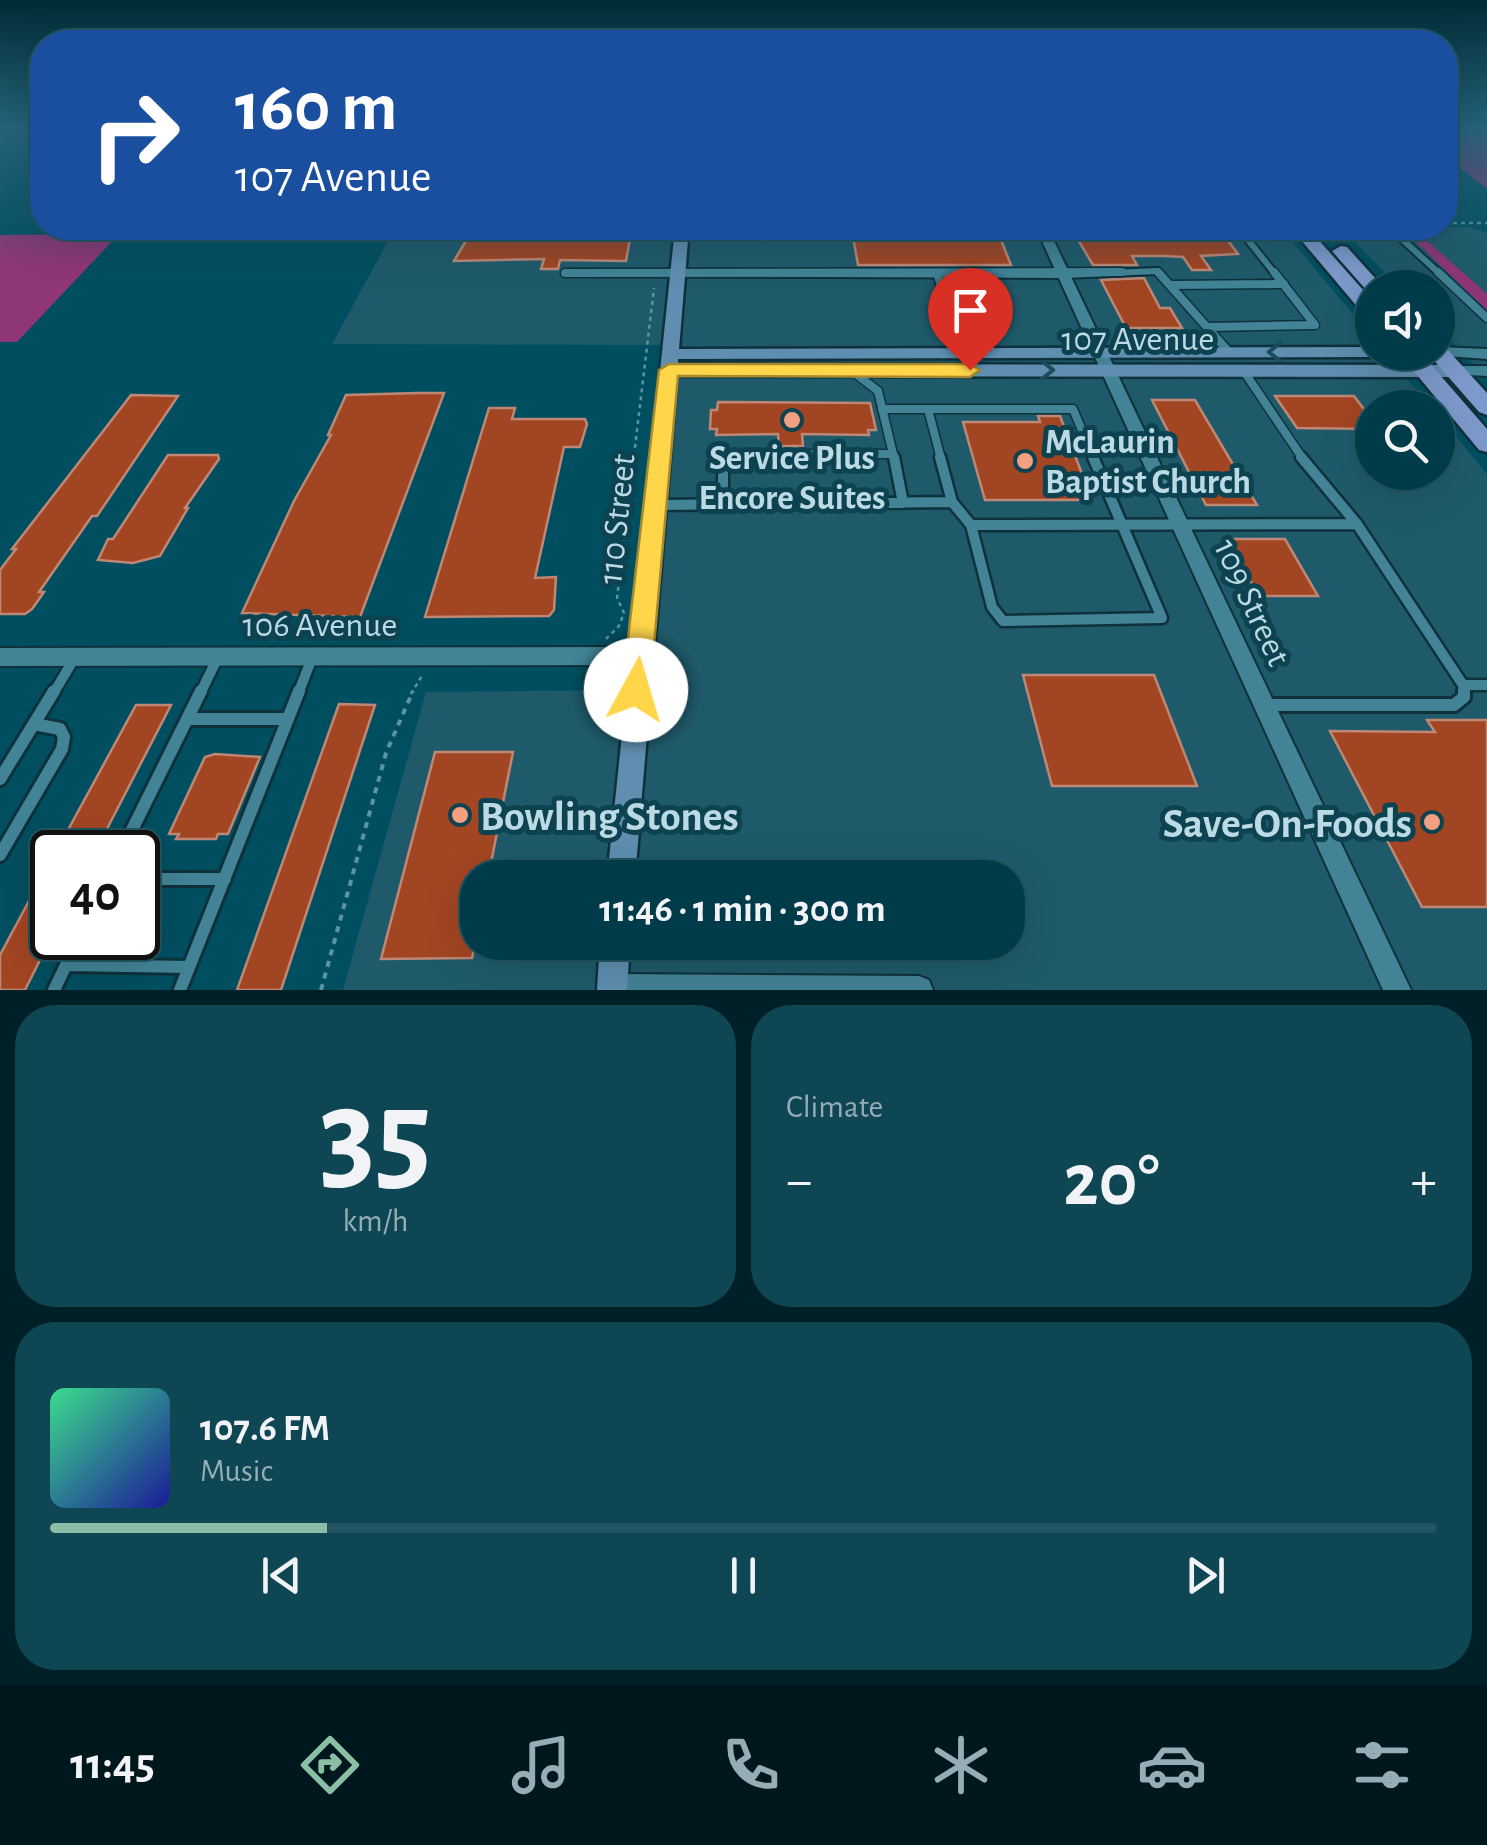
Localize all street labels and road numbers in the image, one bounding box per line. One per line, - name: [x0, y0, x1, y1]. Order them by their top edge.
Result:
- street label: 107 Avenue: [1062, 322, 1214, 357]
- street label: 110 Street: [593, 452, 642, 586]
- street label: 109 Street: [1207, 534, 1296, 671]
- street label: 106 Avenue: [243, 608, 397, 643]

